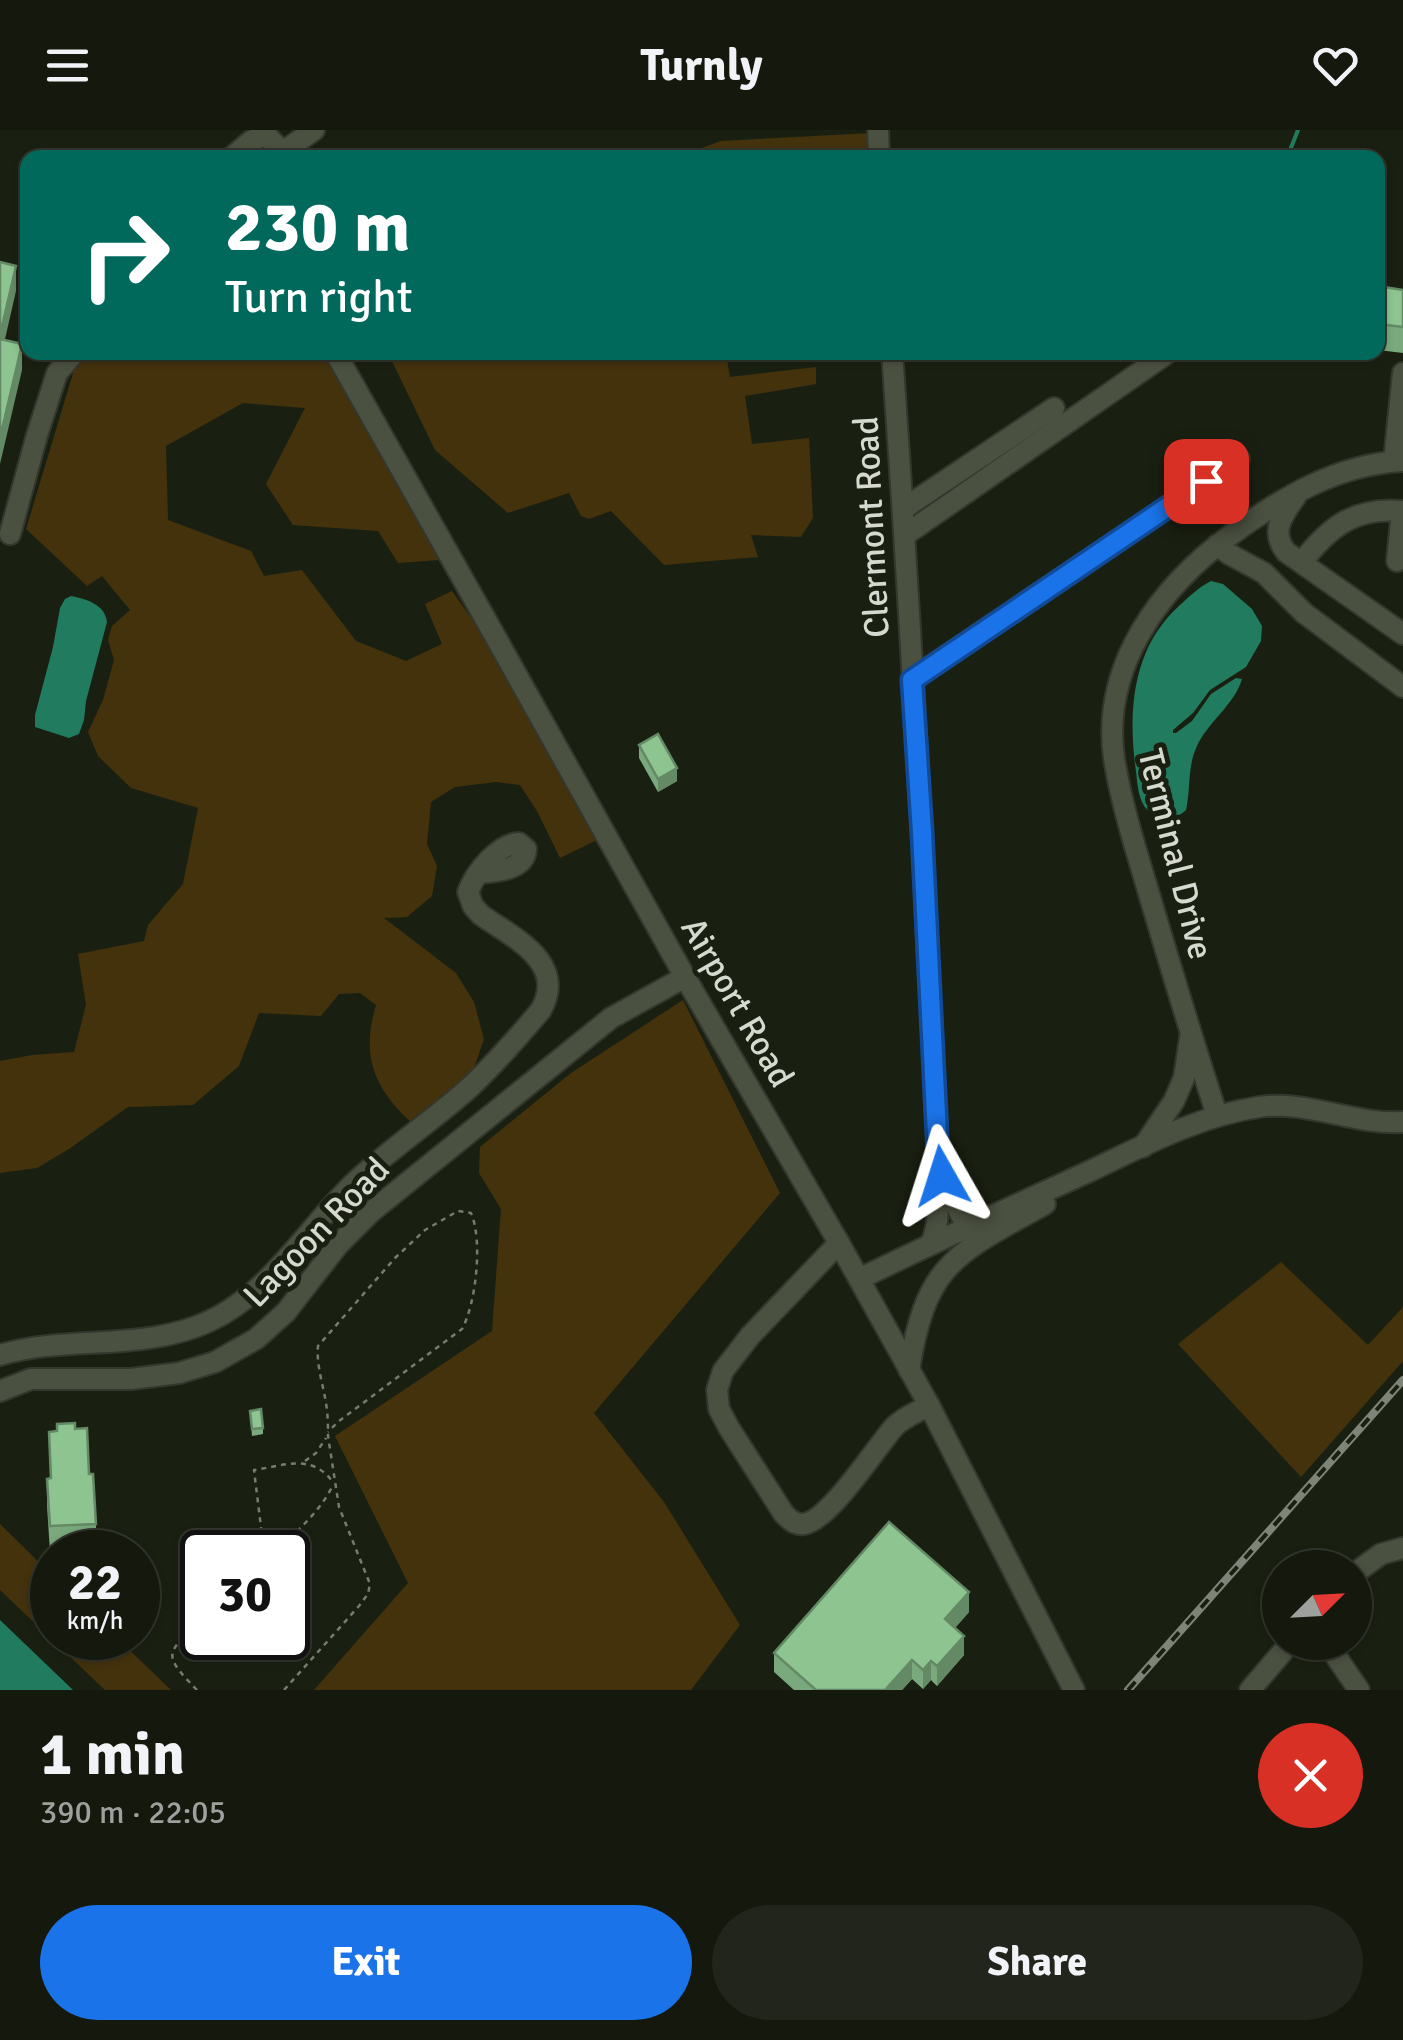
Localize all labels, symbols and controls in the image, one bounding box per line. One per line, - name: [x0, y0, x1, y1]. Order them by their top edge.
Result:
- icon: menu: [40, 38, 95, 93]
- text: Turnly: [640, 38, 763, 93]
- icon: heart: [1308, 38, 1363, 93]
- text: 230 m: [225, 184, 410, 270]
- icon: right: [60, 190, 190, 320]
- text: Turn right: [225, 270, 413, 325]
- street label: Clermont Road: [844, 415, 899, 639]
- pin: [1164, 439, 1249, 524]
- icon: arrive: [1179, 454, 1234, 509]
- street label: Terminal Drive: [1129, 745, 1222, 964]
- street label: Airport Road: [672, 910, 803, 1095]
- position arrow: [890, 1124, 994, 1228]
- street label: Lagoon Road: [234, 1148, 399, 1316]
- speed limit sign: 30: [180, 1530, 310, 1660]
- north arrow: [1262, 1550, 1372, 1660]
- map controls: [1262, 1550, 1372, 1660]
- text: 22: [68, 1552, 122, 1614]
- text: km/h: [67, 1605, 123, 1636]
- text: 1 min: [40, 1718, 185, 1792]
- button: close: [1258, 1723, 1363, 1828]
- text: 390 m · 22:05: [40, 1793, 226, 1832]
- button: Exit: [40, 1905, 692, 2020]
- button: Share: [712, 1905, 1363, 2020]

